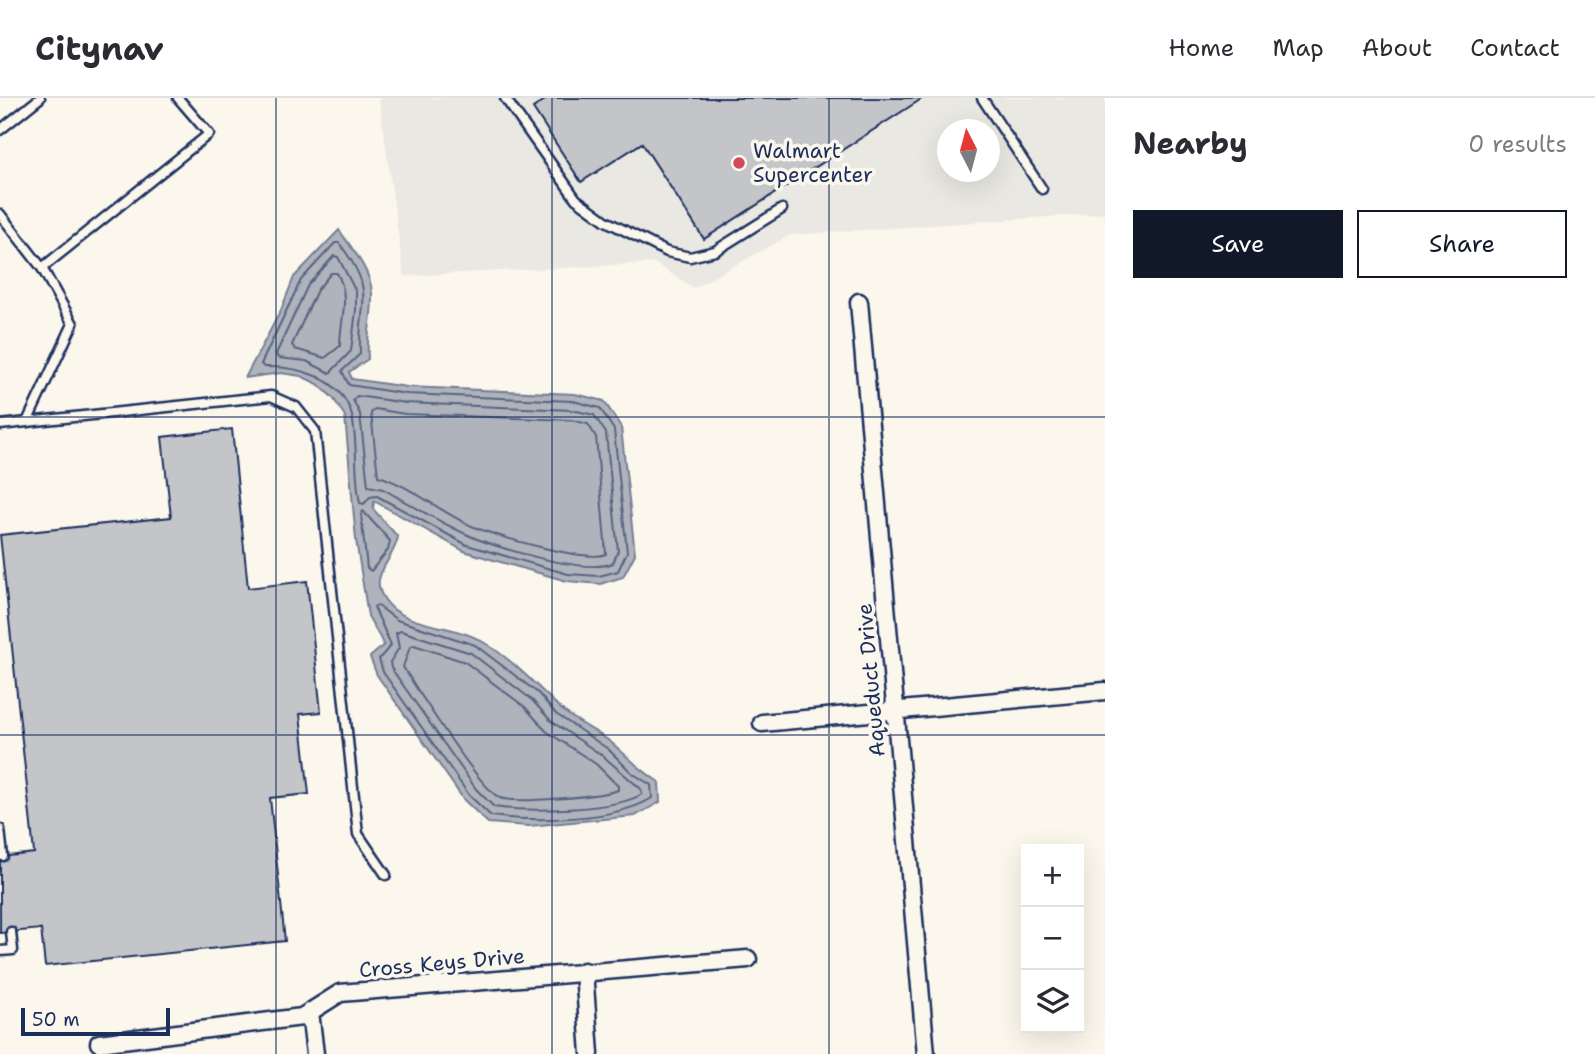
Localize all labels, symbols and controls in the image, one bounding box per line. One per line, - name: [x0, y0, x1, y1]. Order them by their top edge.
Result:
- text: Citynav: [35, 26, 164, 71]
- text: Home: [1168, 32, 1234, 64]
- text: Map: [1272, 32, 1324, 64]
- text: About: [1362, 32, 1432, 64]
- text: Contact: [1470, 32, 1560, 64]
- north arrow: [937, 119, 1000, 182]
- text: Nearby: [1133, 123, 1248, 164]
- text: 0 results: [1468, 129, 1567, 159]
- place label: Walmart Supercenter: [753, 137, 873, 189]
- marker: Walmart Supercenter: [731, 155, 747, 171]
- button: Save: [1133, 210, 1343, 278]
- button: Share: [1357, 210, 1567, 278]
- street label: Aqueduct Drive: [850, 602, 892, 758]
- map controls: [1021, 844, 1084, 1033]
- button: +: [1021, 844, 1084, 907]
- button: −: [1021, 907, 1084, 970]
- street label: Cross Keys Drive: [358, 942, 526, 984]
- button: layers: [1021, 970, 1084, 1033]
- scale bar: [21, 1005, 170, 1037]
- text: 50 m: [32, 1007, 80, 1032]

